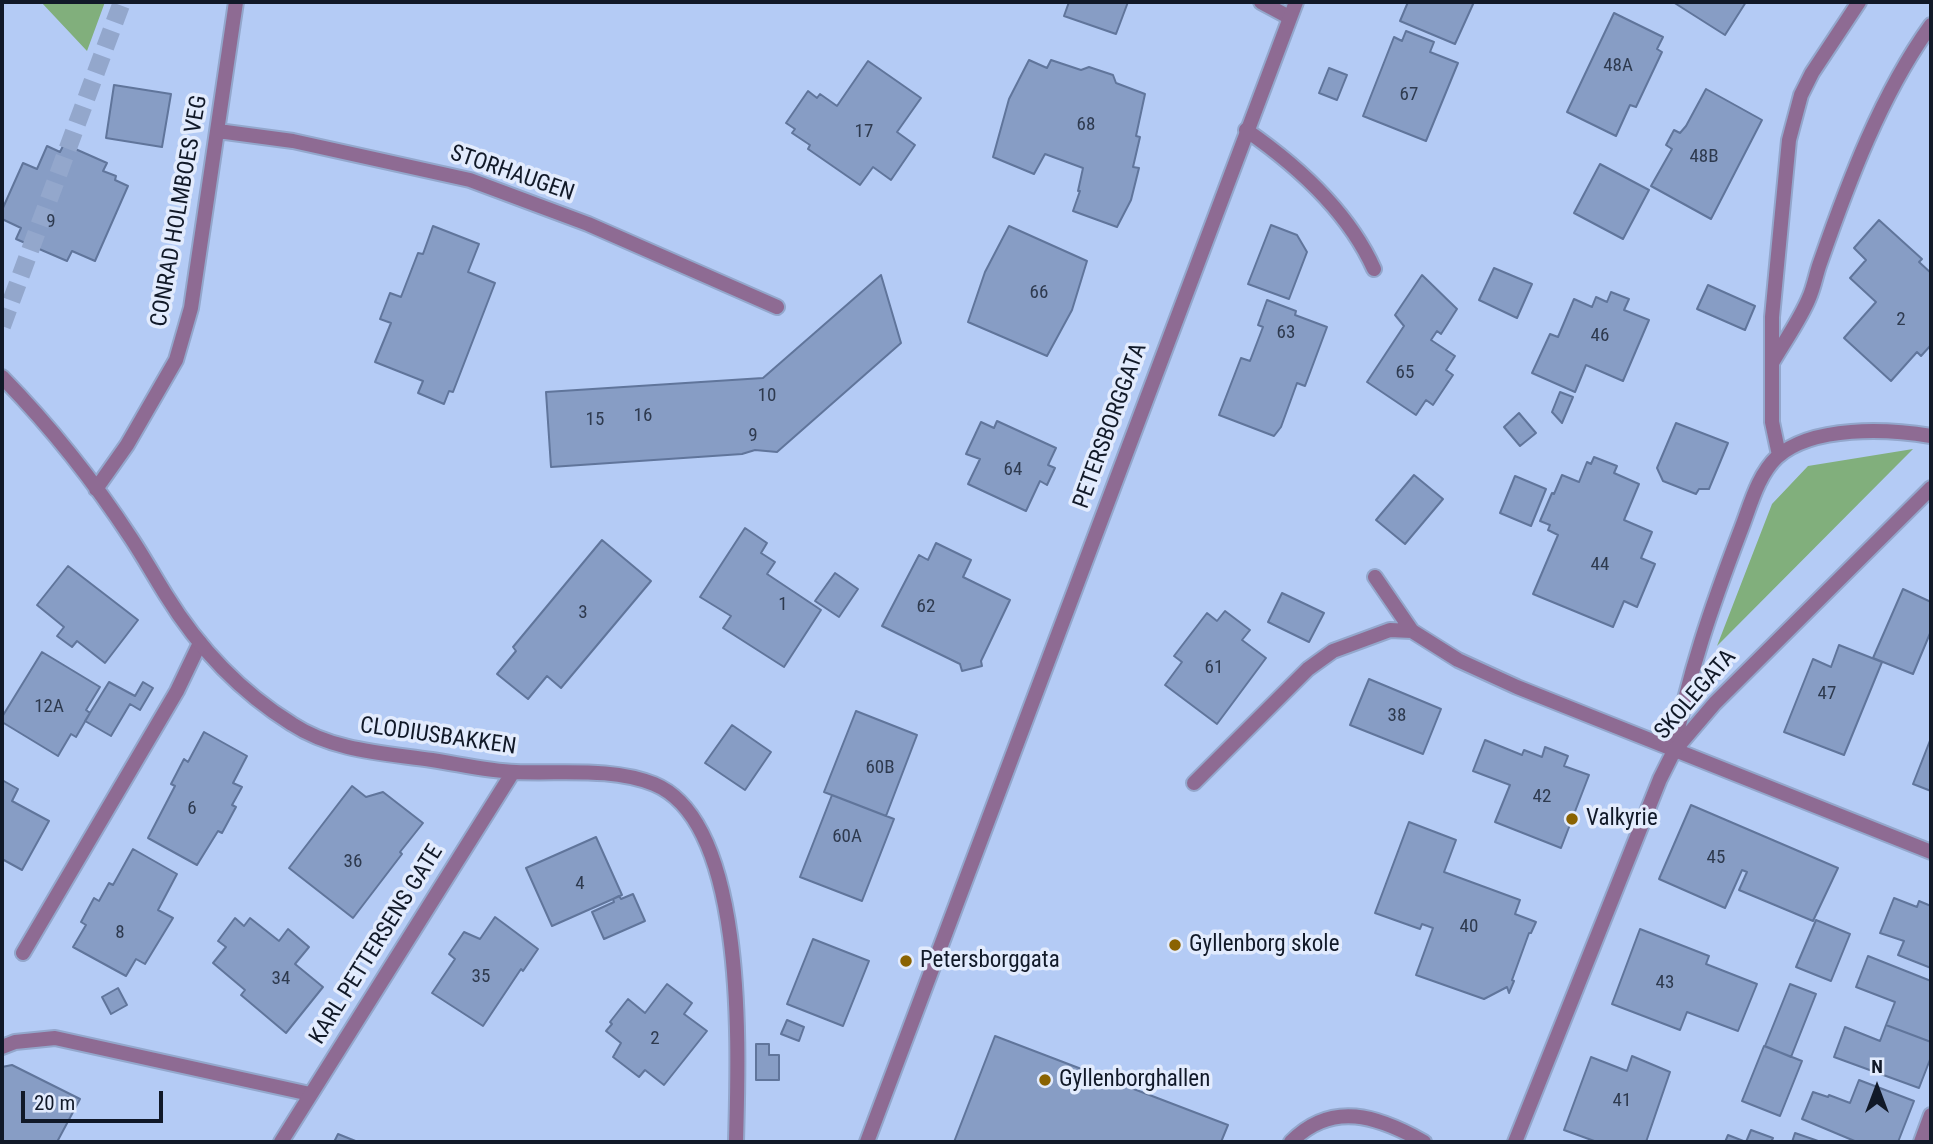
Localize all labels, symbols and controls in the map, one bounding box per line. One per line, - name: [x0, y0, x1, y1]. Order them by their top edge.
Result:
- house number: 48A: [1603, 55, 1633, 77]
- house number: 67: [1400, 84, 1418, 106]
- street label: CONRAD HOLMBOES VEG: [146, 93, 214, 329]
- house number: 68: [1077, 114, 1095, 136]
- house number: 17: [855, 121, 873, 143]
- street label: STORHAUGEN: [446, 140, 578, 208]
- house number: 48B: [1689, 146, 1719, 168]
- house number: 9: [46, 211, 56, 233]
- house number: 66: [1030, 282, 1048, 304]
- house number: 2: [1896, 309, 1906, 331]
- house number: 63: [1277, 322, 1295, 344]
- house number: 46: [1591, 325, 1609, 347]
- street label: PETERSBORGGATA: [1068, 340, 1154, 512]
- house number: 65: [1396, 362, 1414, 384]
- house number: 10: [758, 385, 776, 407]
- house number: 16: [634, 405, 652, 427]
- house number: 15: [586, 409, 604, 431]
- house number: 9: [748, 425, 758, 447]
- house number: 64: [1004, 459, 1022, 481]
- house number: 44: [1591, 554, 1609, 576]
- house number: 1: [778, 594, 788, 616]
- house number: 62: [917, 596, 935, 618]
- house number: 3: [578, 602, 588, 624]
- street label: SKOLEGATA: [1649, 644, 1743, 746]
- house number: 61: [1205, 657, 1223, 679]
- house number: 47: [1818, 683, 1836, 705]
- house number: 12A: [34, 696, 64, 718]
- house number: 38: [1388, 705, 1406, 727]
- street label: CLODIUSBAKKEN: [358, 712, 518, 762]
- house number: 60B: [865, 757, 895, 779]
- house number: 42: [1533, 786, 1551, 808]
- house number: 6: [187, 798, 197, 820]
- place label: Valkyrie: [1586, 805, 1658, 833]
- marker: Valkyrie: [1564, 811, 1580, 827]
- house number: 60A: [832, 826, 862, 848]
- street label: KARL PETTERSENS GATE: [304, 840, 450, 1050]
- house number: 45: [1707, 847, 1725, 869]
- house number: 36: [344, 851, 362, 873]
- house number: 4: [575, 873, 585, 895]
- house number: 40: [1460, 916, 1478, 938]
- house number: 8: [115, 922, 125, 944]
- place label: Gyllenborg skole: [1189, 931, 1339, 959]
- marker: Gyllenborg skole: [1167, 937, 1183, 953]
- place label: Petersborggata: [920, 947, 1060, 975]
- marker: Petersborggata: [898, 953, 914, 969]
- house number: 35: [472, 966, 490, 988]
- house number: 34: [272, 968, 290, 990]
- house number: 43: [1656, 972, 1674, 994]
- house number: 2: [650, 1028, 660, 1050]
- north arrow: [1842, 1053, 1912, 1123]
- text: N: [1871, 1055, 1883, 1078]
- place label: Gyllenborghallen: [1059, 1066, 1210, 1094]
- marker: Gyllenborghallen: [1037, 1072, 1053, 1088]
- scale bar: [24, 1078, 166, 1122]
- house number: 41: [1613, 1090, 1631, 1112]
- text: 20 m: [34, 1091, 75, 1115]

